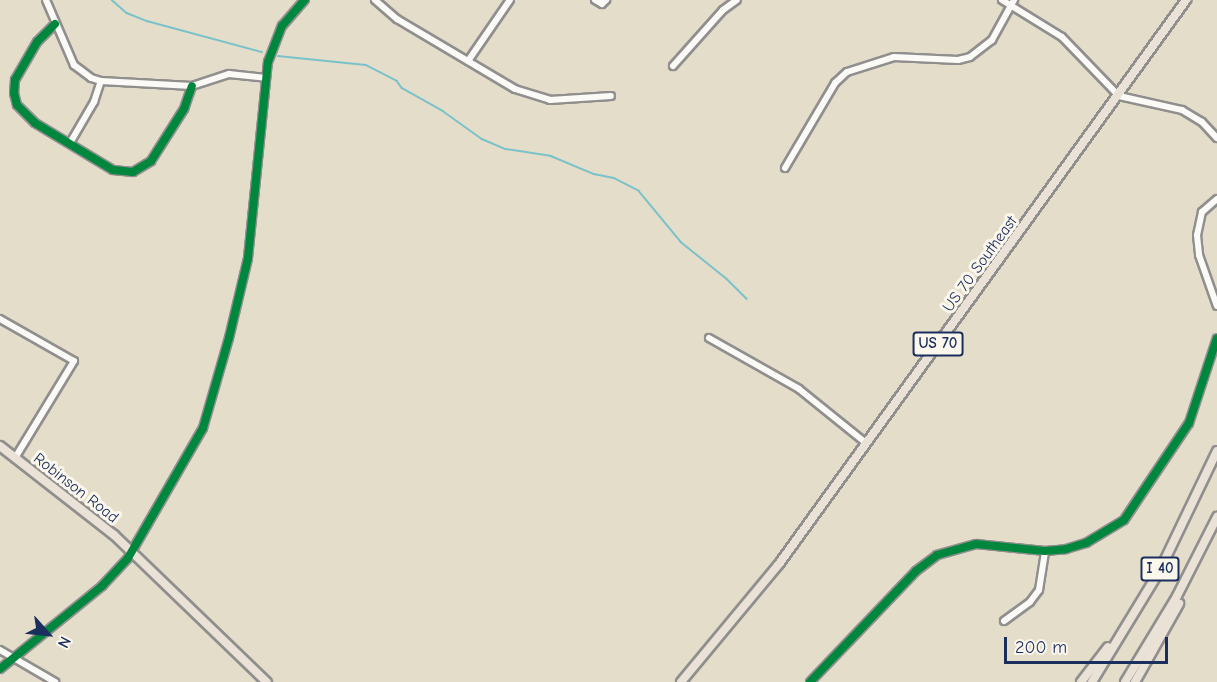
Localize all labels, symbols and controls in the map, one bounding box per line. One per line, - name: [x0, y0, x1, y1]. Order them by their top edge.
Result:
- street label: US 70 Southeast: [939, 212, 1021, 316]
- road number: US 70: [912, 332, 964, 356]
- street label: Robinson Road: [30, 449, 122, 527]
- road number: I 40: [1139, 557, 1181, 581]
- north arrow: [18, 604, 78, 664]
- scale bar: [1007, 625, 1170, 663]
- text: N: [54, 633, 74, 651]
- text: 200 m: [1015, 637, 1067, 658]

